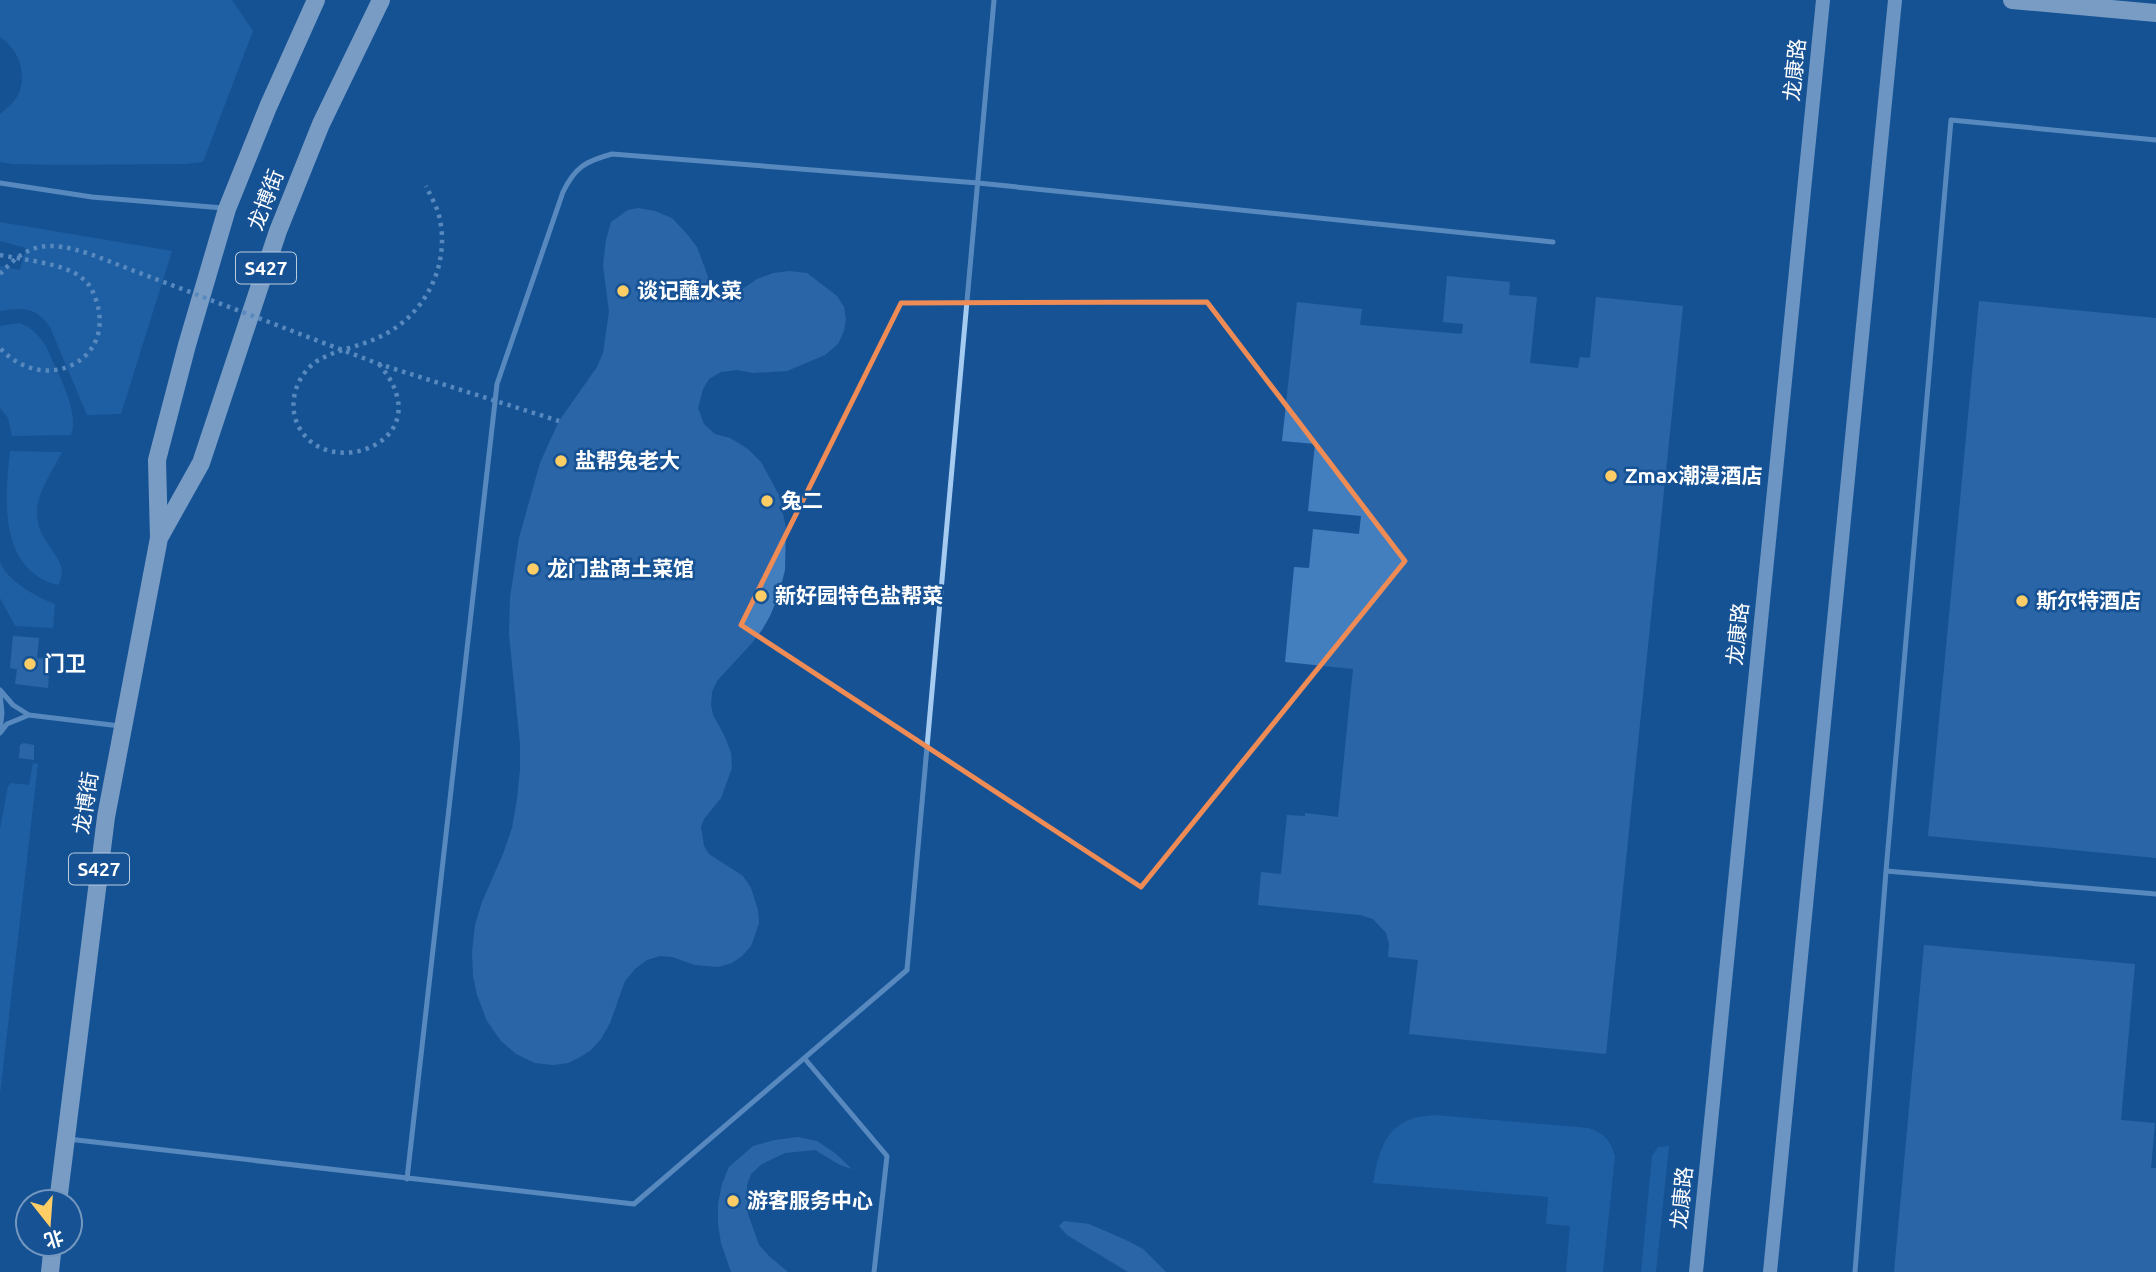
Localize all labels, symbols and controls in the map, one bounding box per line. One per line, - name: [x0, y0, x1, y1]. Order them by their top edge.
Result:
- street label: 龙康路: [1779, 37, 1809, 102]
- street label: 龙博街: [243, 166, 288, 233]
- road number: S427: [236, 252, 296, 284]
- place label: 谈记蘸水菜: [637, 278, 742, 302]
- marker: 谈记蘸水菜: [615, 283, 631, 299]
- place label: 盐帮兔老大: [575, 448, 680, 472]
- marker: 盐帮兔老大: [553, 453, 569, 469]
- place label: Zmax潮漫酒店: [1625, 463, 1762, 487]
- marker: Zmax潮漫酒店: [1603, 468, 1619, 484]
- place label: 兔二: [781, 488, 823, 512]
- marker: 兔二: [759, 493, 775, 509]
- place label: 龙门盐商土菜馆: [547, 556, 694, 580]
- marker: 龙门盐商土菜馆: [525, 561, 541, 577]
- place label: 新好园特色盐帮菜: [775, 583, 943, 607]
- marker: 新好园特色盐帮菜: [753, 588, 769, 604]
- place label: 斯尔特酒店: [2036, 588, 2141, 612]
- marker: 斯尔特酒店: [2014, 593, 2030, 609]
- street label: 龙康路: [1722, 601, 1752, 666]
- place label: 门卫: [44, 651, 86, 675]
- marker: 门卫: [22, 656, 38, 672]
- street label: 龙博街: [68, 770, 102, 836]
- road number: S427: [69, 854, 129, 884]
- street label: 龙康路: [1666, 1165, 1696, 1230]
- north arrow: [14, 1188, 84, 1258]
- place label: 游客服务中心: [747, 1188, 873, 1212]
- marker: 游客服务中心: [725, 1193, 741, 1209]
- text: 北: [42, 1226, 66, 1253]

